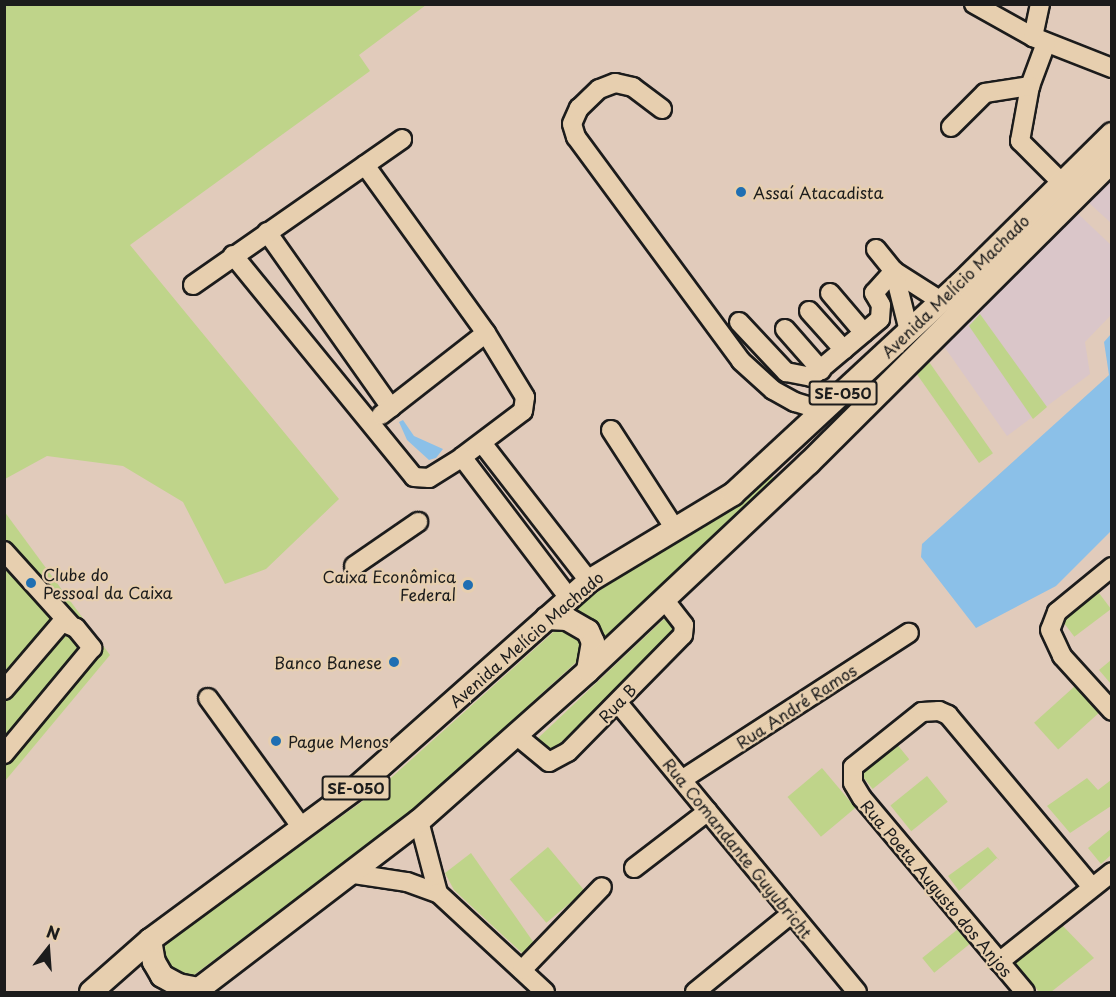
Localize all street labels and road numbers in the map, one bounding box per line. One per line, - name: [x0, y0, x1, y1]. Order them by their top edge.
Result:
- street label: Avenida Melício Machado: [878, 211, 1032, 361]
- road number: SE-050: [808, 381, 878, 405]
- street label: Avenida Melício Machado: [446, 567, 606, 711]
- street label: Rua André Ramos: [732, 660, 860, 752]
- street label: Rua B: [594, 680, 640, 726]
- street label: Rua Comandante Guyubricht: [659, 754, 817, 942]
- road number: SE-050: [322, 776, 391, 800]
- street label: Rua Poeta Augusto dos Anjos: [857, 795, 1017, 981]

